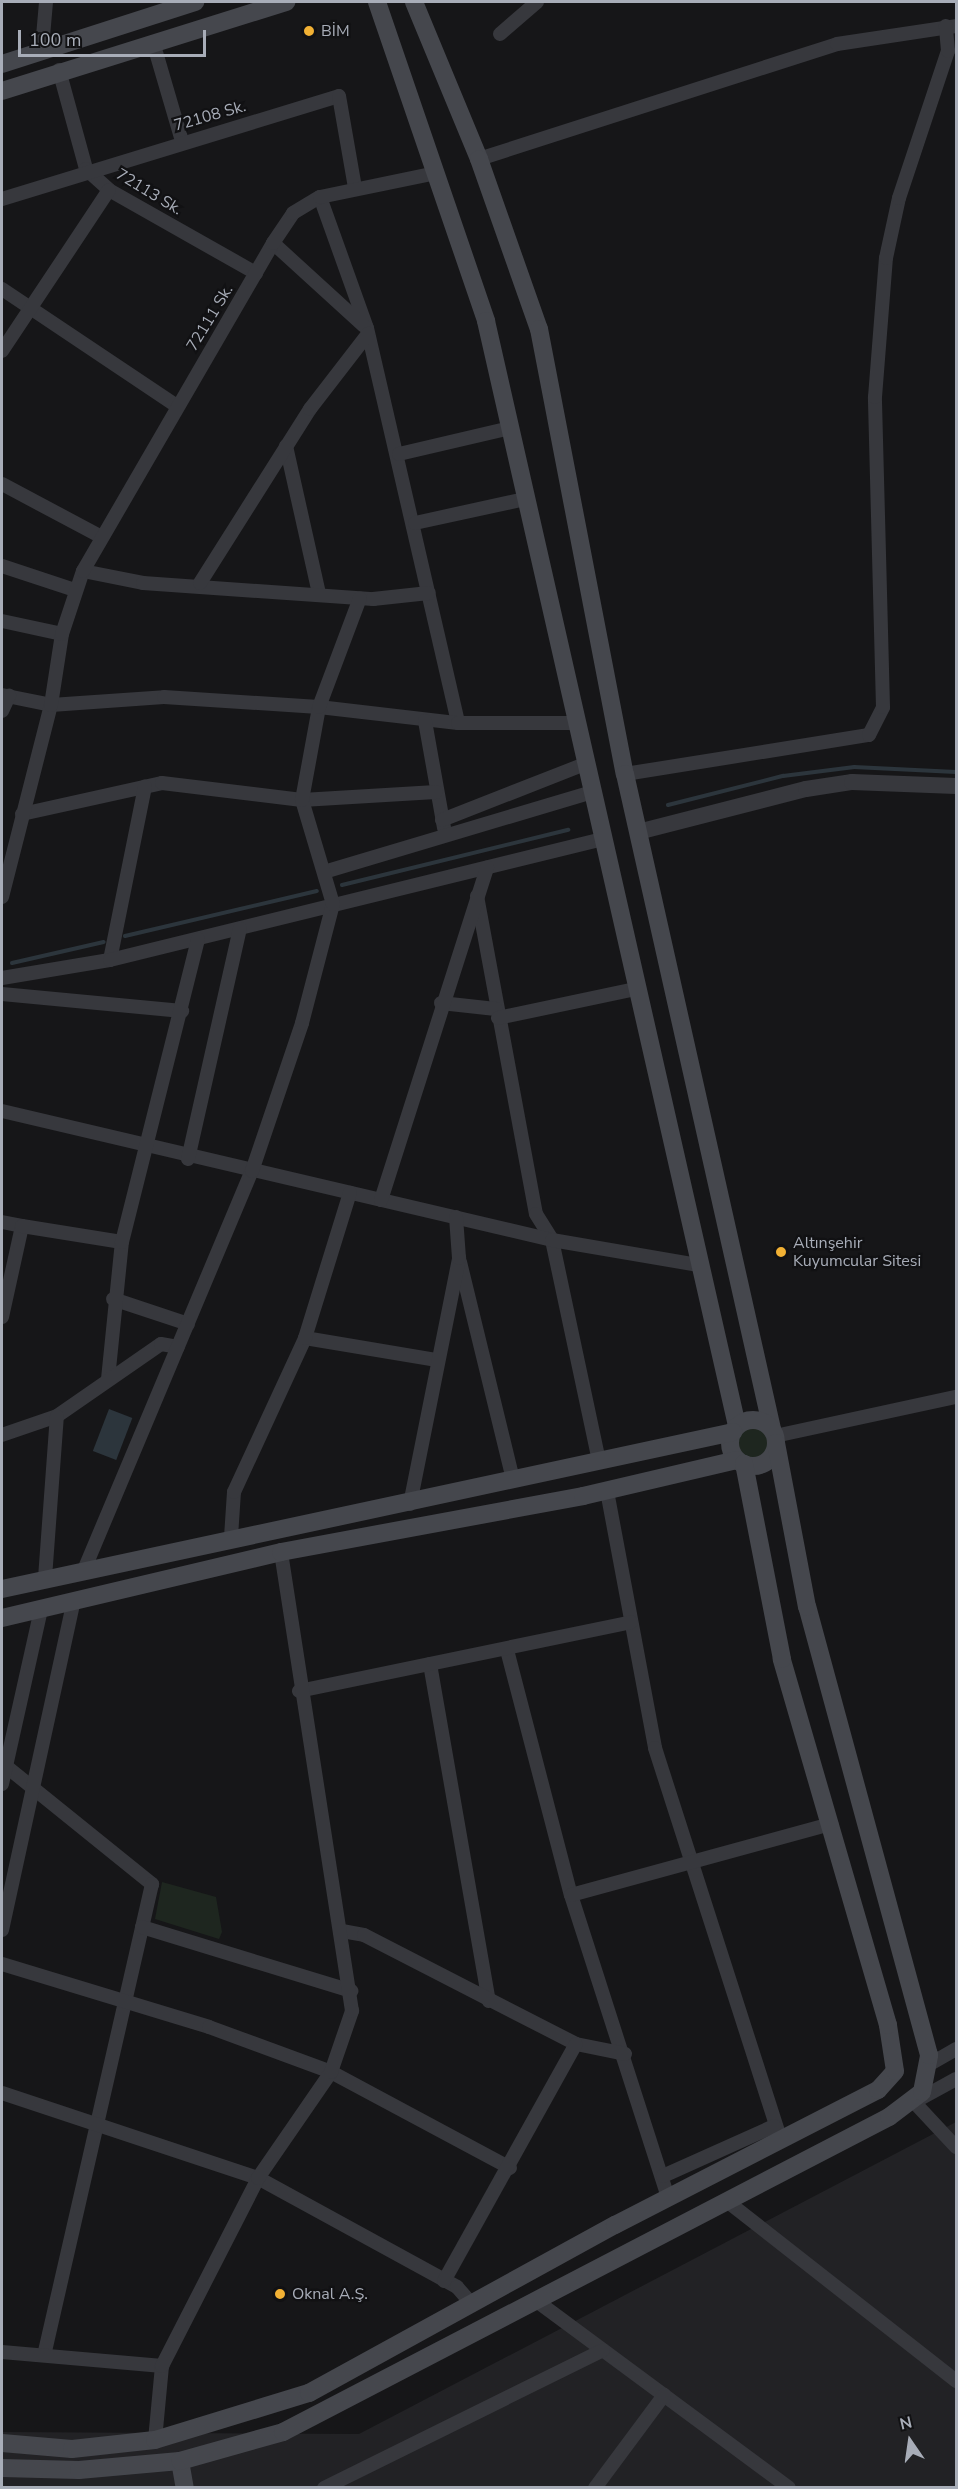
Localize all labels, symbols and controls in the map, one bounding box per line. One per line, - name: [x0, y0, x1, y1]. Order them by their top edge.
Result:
- scale bar: [21, 18, 208, 56]
- place label: BİM: [321, 21, 350, 41]
- marker: BİM: [302, 24, 316, 38]
- text: 100 m: [29, 28, 81, 52]
- street label: 72108 Sk.: [172, 97, 248, 135]
- street label: 72113 Sk.: [112, 165, 186, 219]
- street label: 72111 Sk.: [183, 281, 237, 355]
- place label: Altınşehir Kuyumcular Sitesi: [793, 1233, 921, 1271]
- marker: Altınşehir Kuyumcular Sitesi: [774, 1245, 788, 1259]
- place label: Oknal A.Ş.: [292, 2284, 368, 2304]
- marker: Oknal A.Ş.: [273, 2287, 287, 2301]
- north arrow: [880, 2411, 940, 2471]
- text: N: [898, 2411, 914, 2436]

